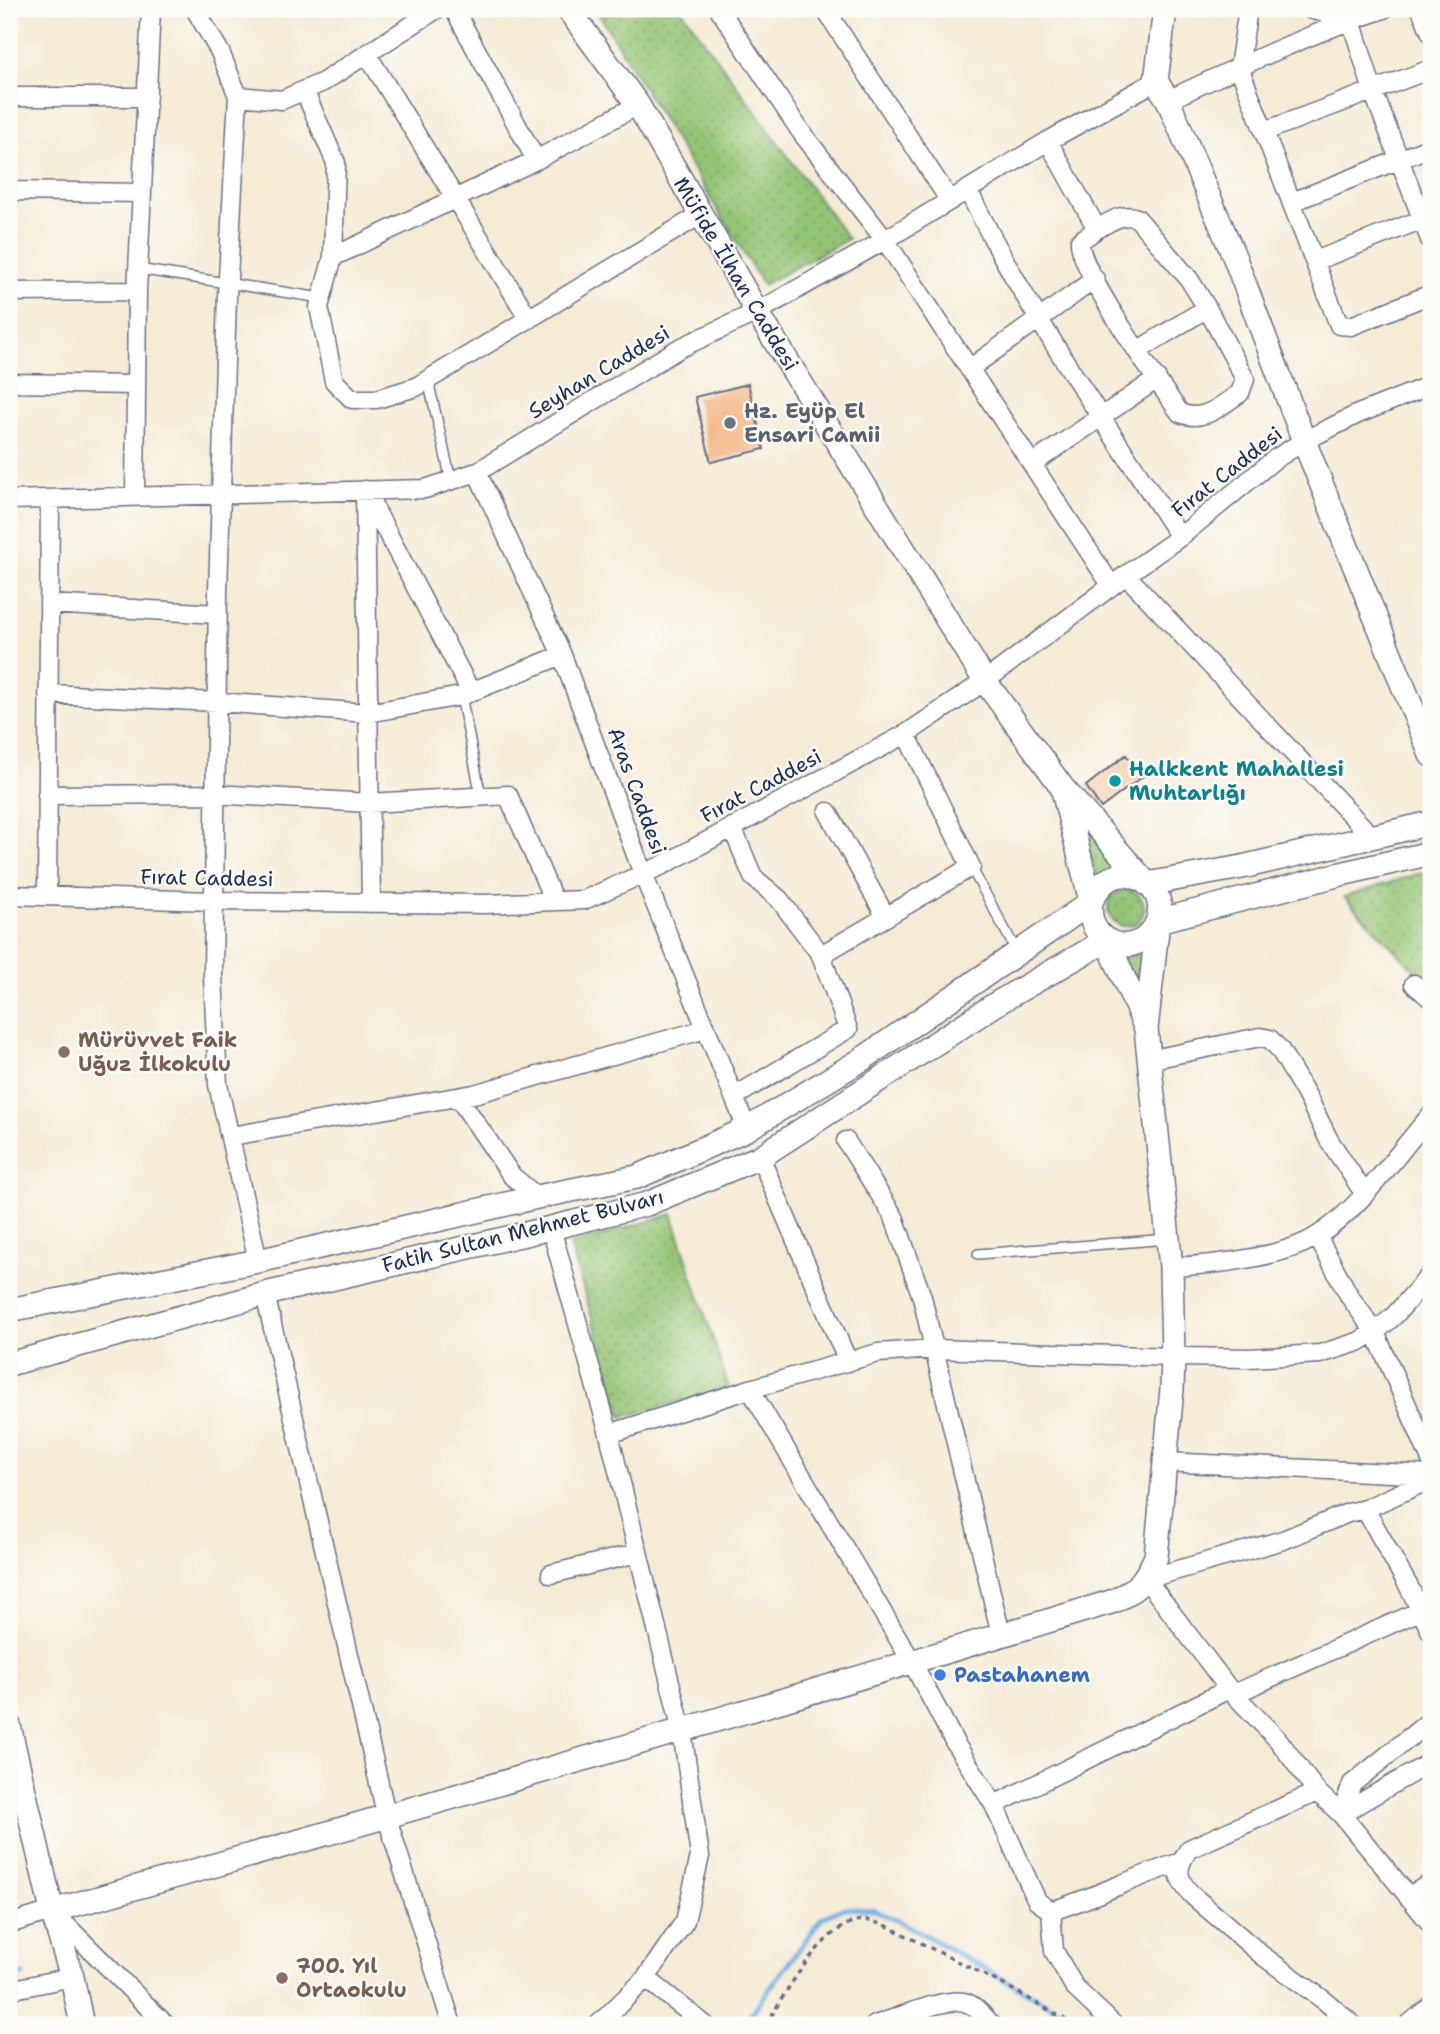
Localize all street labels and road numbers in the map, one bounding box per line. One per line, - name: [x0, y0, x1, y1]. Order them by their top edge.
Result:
- street label: Müfide İlhan Caddesi: [667, 172, 805, 376]
- street label: Seyhan Caddesi: [523, 319, 675, 425]
- street label: Fırat Caddesi: [1166, 420, 1288, 524]
- street label: Aras Caddesi: [601, 724, 673, 858]
- street label: Fırat Caddesi: [696, 742, 826, 830]
- street label: Fırat Caddesi: [140, 863, 274, 893]
- street label: Fatih Sultan Mehmet Bulvarı: [379, 1182, 667, 1280]

